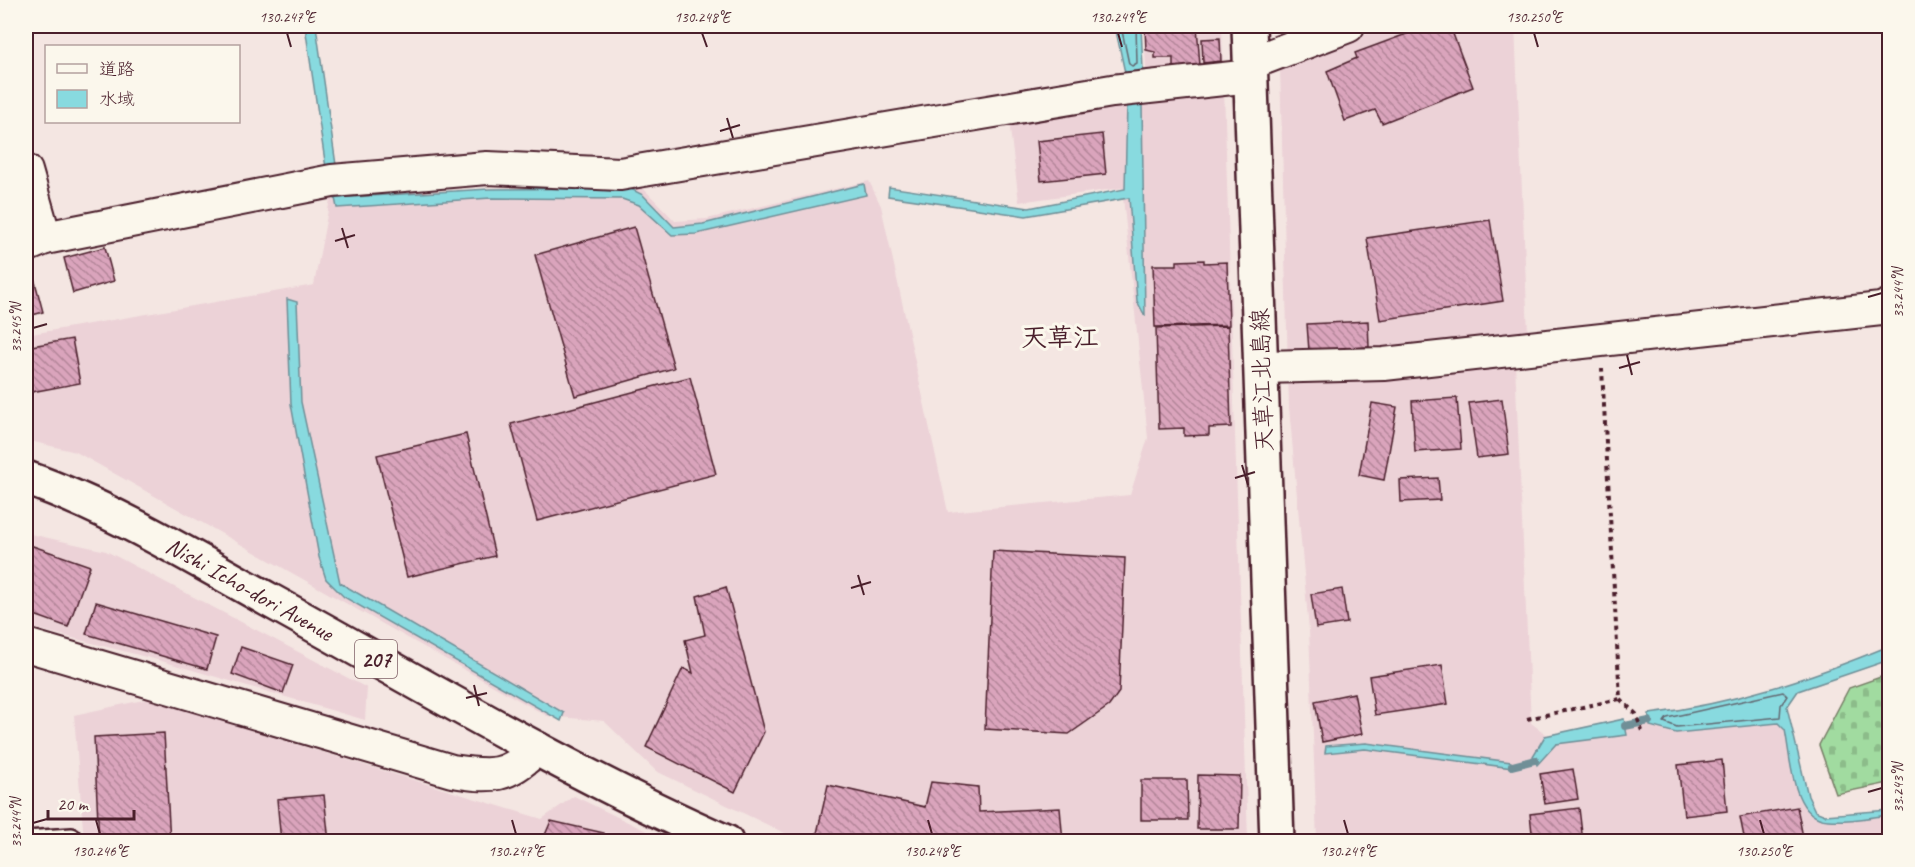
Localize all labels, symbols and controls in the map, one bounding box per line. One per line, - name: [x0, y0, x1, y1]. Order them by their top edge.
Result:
- text: 130.247°E: [259, 8, 317, 27]
- text: 130.248°E: [674, 8, 732, 27]
- text: 130.249°E: [1090, 8, 1148, 27]
- text: 130.250°E: [1506, 8, 1564, 27]
- legend: [45, 45, 240, 123]
- text: 道路: [99, 58, 135, 80]
- text: 水域: [99, 88, 135, 110]
- text: 33.244°N: [1889, 265, 1908, 318]
- text: 33.245°N: [7, 300, 26, 353]
- street label: 天草江北島線: [1244, 308, 1280, 452]
- district label: 天草江: [1021, 321, 1099, 354]
- street label: Nishi Icho-dori Avenue: [161, 530, 340, 649]
- road number: 207: [355, 640, 397, 678]
- text: 33.243°N: [1889, 760, 1908, 813]
- scale bar: [48, 783, 134, 821]
- text: 20 m: [57, 793, 90, 815]
- text: 33.244°N: [7, 795, 26, 848]
- text: 130.246°E: [72, 842, 130, 861]
- text: 130.247°E: [488, 842, 546, 861]
- text: 130.248°E: [904, 842, 962, 861]
- text: 130.249°E: [1320, 842, 1378, 861]
- text: 130.250°E: [1736, 842, 1794, 861]

